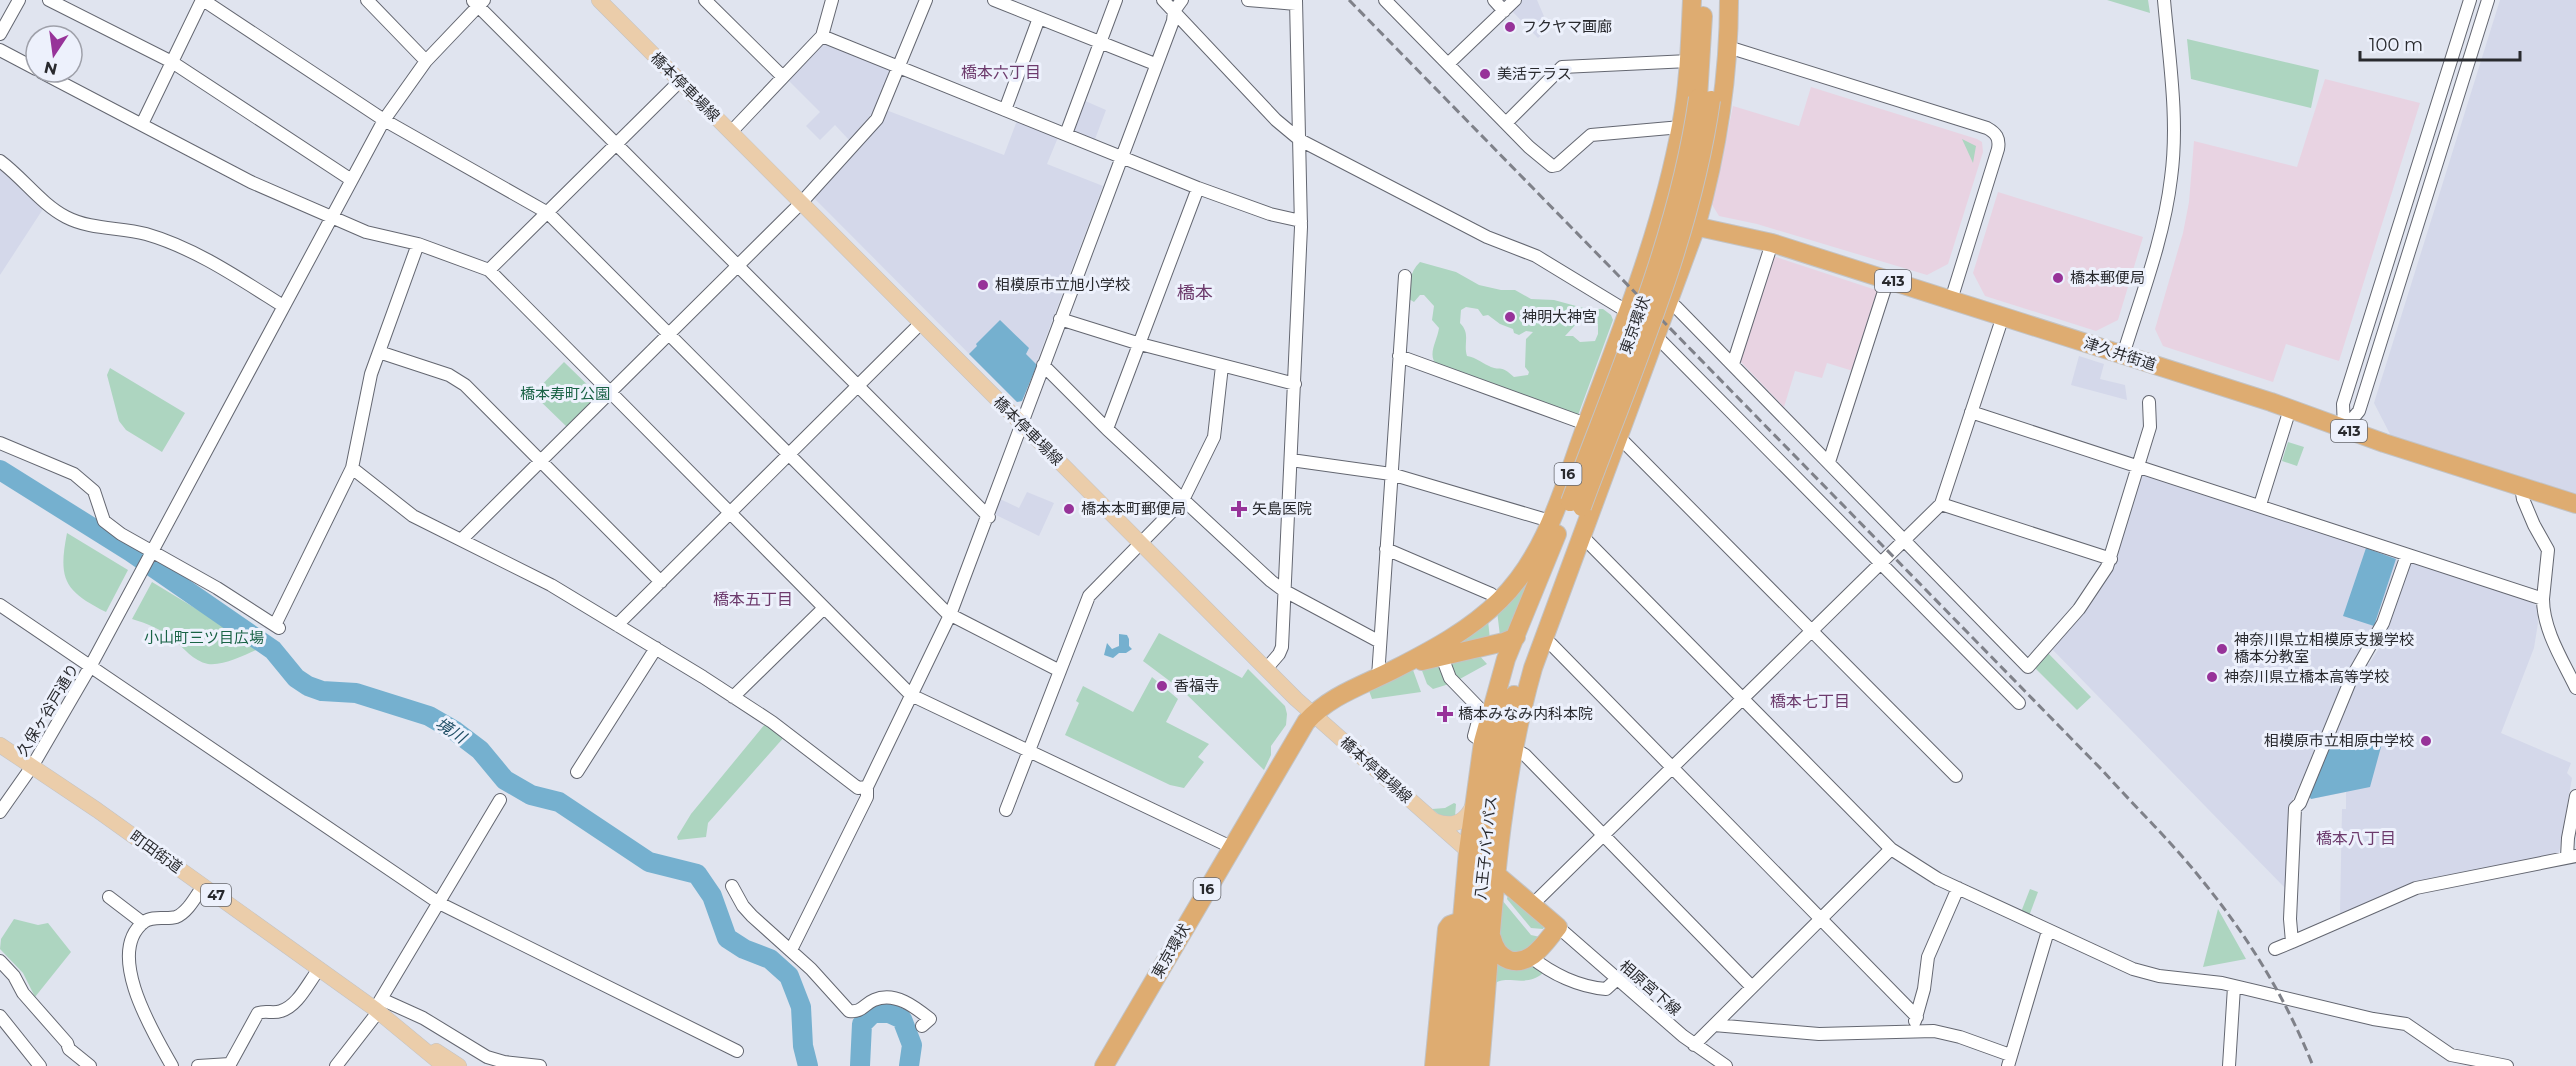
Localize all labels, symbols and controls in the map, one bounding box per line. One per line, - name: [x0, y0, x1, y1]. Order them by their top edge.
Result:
- place label: フクヤマ画廊: [1522, 17, 1612, 36]
- marker: フクヤマ画廊: [1503, 20, 1517, 34]
- north arrow: [24, 24, 84, 84]
- scale bar: [2360, 24, 2520, 62]
- text: 100 m: [2369, 34, 2423, 56]
- street label: 橋本停車場線: [647, 48, 724, 125]
- text: N: [42, 57, 59, 79]
- district label: 橋本六丁目: [961, 63, 1041, 82]
- place label: 美活テラス: [1497, 64, 1572, 83]
- marker: 美活テラス: [1478, 67, 1492, 81]
- place label: 橋本郵便局: [2070, 268, 2145, 287]
- road number: 413: [1875, 270, 1911, 292]
- marker: 橋本郵便局: [2051, 271, 2065, 285]
- place label: 相模原市立旭小学校: [995, 275, 1130, 294]
- marker: 相模原市立旭小学校: [976, 278, 990, 292]
- district label: 橋本: [1177, 282, 1213, 304]
- street label: 東京環状: [1615, 293, 1654, 356]
- place label: 神明大神宮: [1522, 307, 1597, 326]
- marker: 神明大神宮: [1503, 310, 1517, 324]
- street label: 津久井街道: [2082, 333, 2159, 374]
- park label: 橋本寿町公園: [520, 384, 610, 403]
- street label: 橋本停車場線: [990, 392, 1067, 469]
- road number: 413: [2331, 420, 2367, 442]
- road number: 16: [1554, 463, 1582, 485]
- place label: 橋本本町郵便局: [1081, 499, 1186, 518]
- place label: 矢島医院: [1252, 499, 1312, 518]
- marker: 矢島医院: [1230, 500, 1248, 518]
- marker: 橋本本町郵便局: [1062, 502, 1076, 516]
- district label: 橋本五丁目: [713, 590, 793, 609]
- park label: 小山町三ツ目広場: [144, 628, 264, 647]
- place label: 神奈川県立相模原支援学校 橋本分教室: [2234, 630, 2414, 666]
- marker: 神奈川県立相模原支援学校 橋本分教室: [2215, 642, 2229, 656]
- street label: 久保ヶ谷戸通り: [12, 660, 83, 760]
- place label: 神奈川県立橋本高等学校: [2224, 667, 2389, 686]
- marker: 神奈川県立橋本高等学校: [2205, 670, 2219, 684]
- place label: 香福寺: [1174, 676, 1219, 695]
- marker: 香福寺: [1155, 679, 1169, 693]
- district label: 橋本七丁目: [1770, 692, 1850, 711]
- place label: 橋本みなみ内科本院: [1458, 704, 1593, 723]
- marker: 橋本みなみ内科本院: [1436, 705, 1454, 723]
- water label: 境川: [432, 714, 471, 748]
- place label: 相模原市立相原中学校: [2264, 731, 2414, 750]
- street label: 橋本停車場線: [1337, 732, 1416, 807]
- marker: 相模原市立相原中学校: [2419, 734, 2433, 748]
- street label: 八王子バイパス: [1471, 795, 1500, 901]
- street label: 町田街道: [126, 826, 186, 877]
- district label: 橋本八丁目: [2316, 829, 2396, 848]
- road number: 16: [1194, 878, 1220, 900]
- road number: 47: [201, 884, 231, 906]
- street label: 東京環状: [1147, 920, 1194, 981]
- street label: 相原宮下線: [1616, 956, 1685, 1019]

